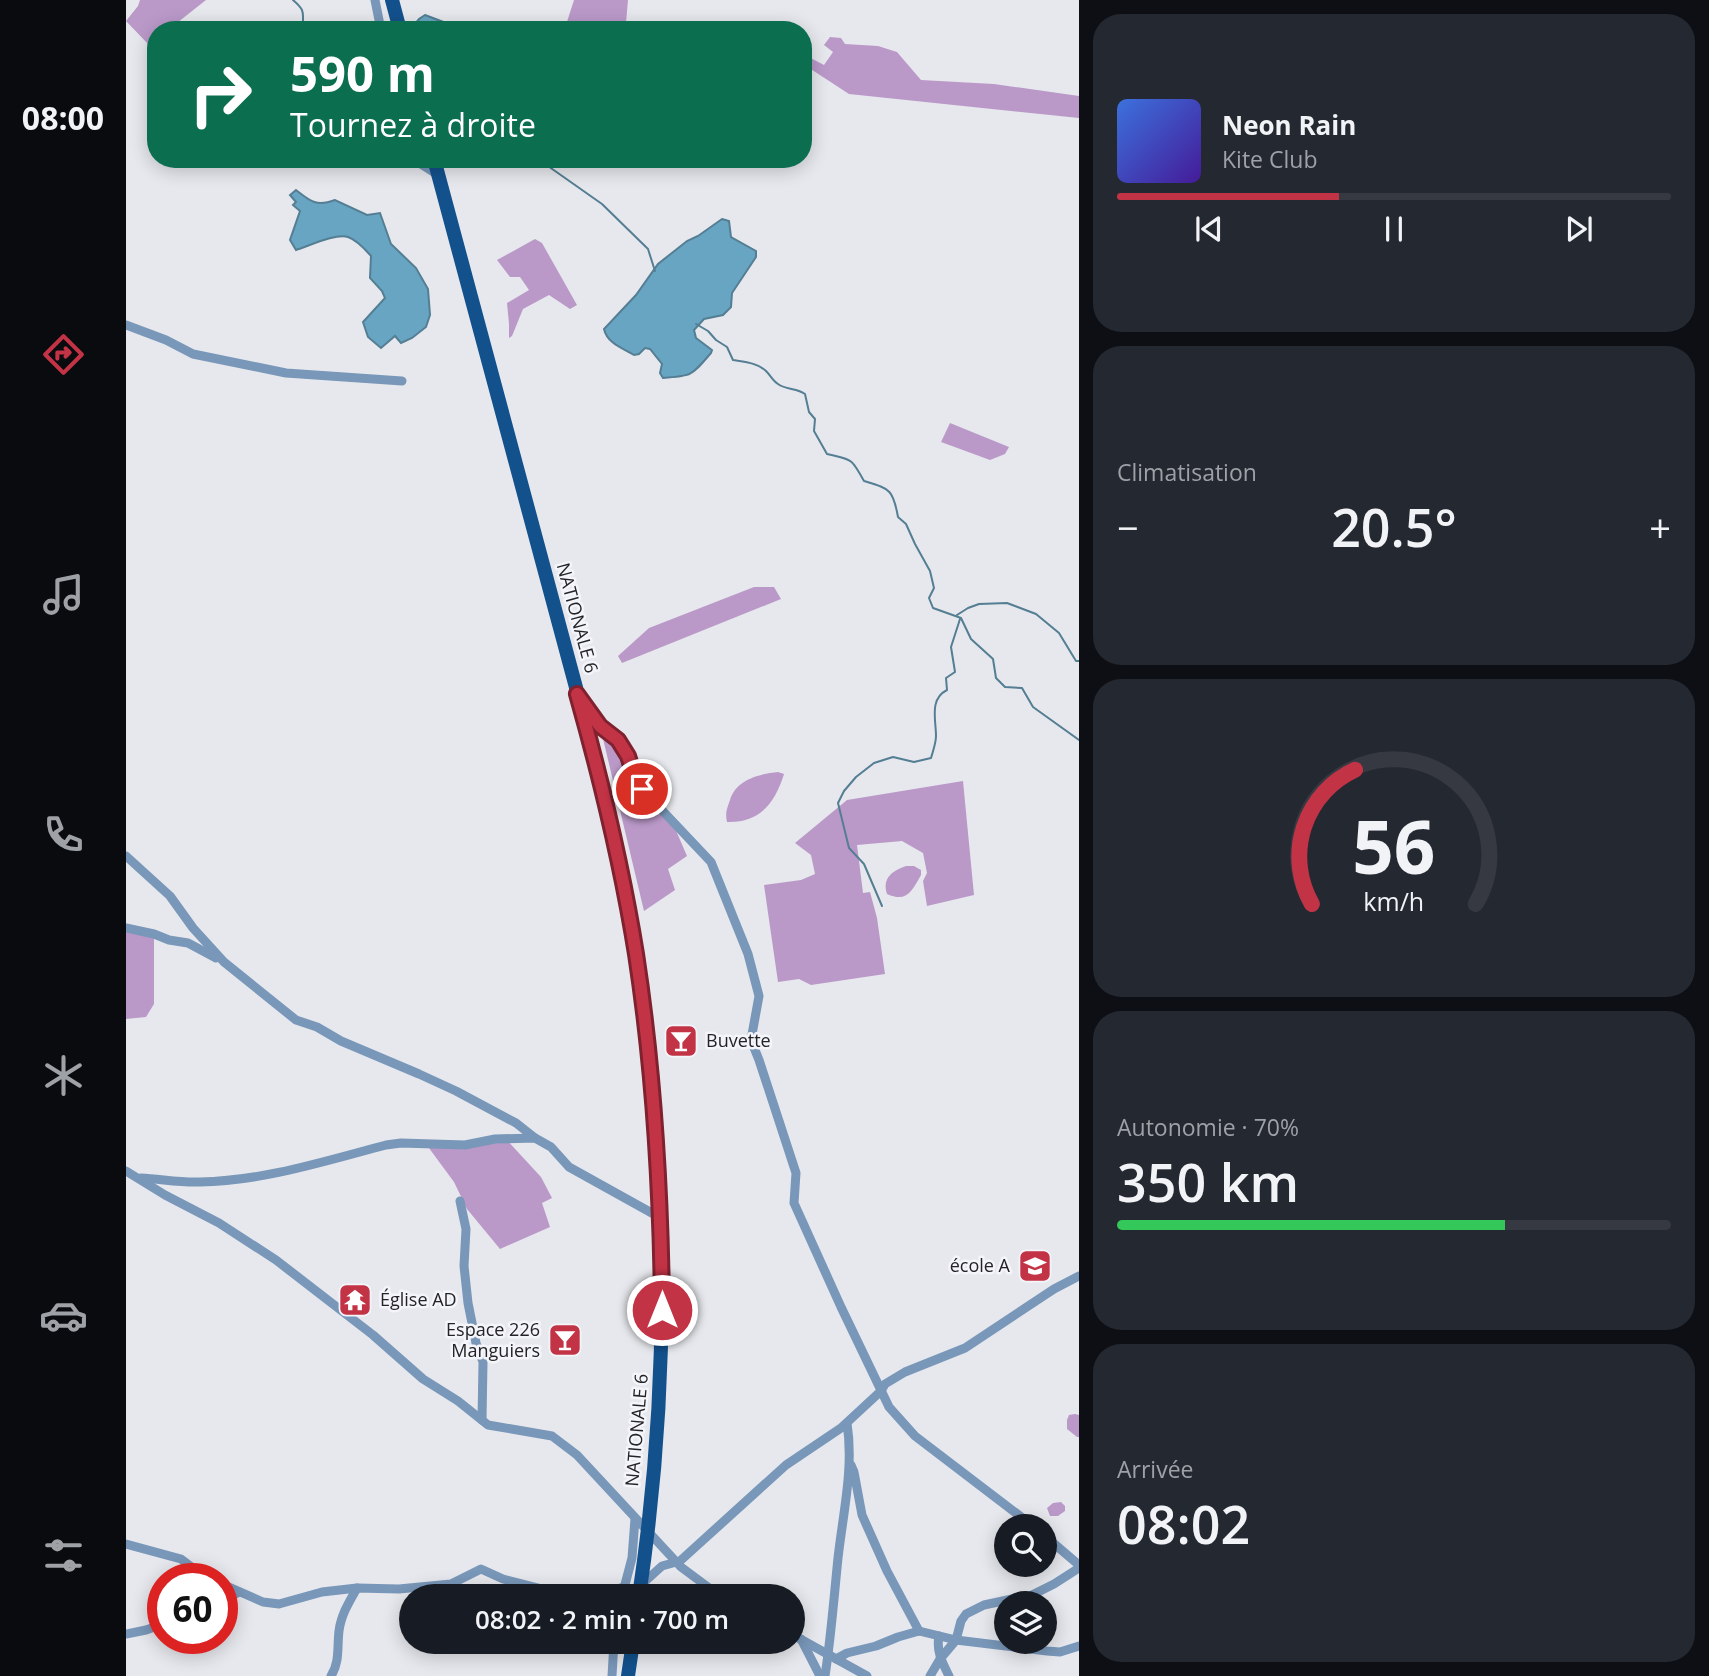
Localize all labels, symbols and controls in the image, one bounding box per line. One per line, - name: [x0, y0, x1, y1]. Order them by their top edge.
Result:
- text: 590 m: [290, 40, 435, 106]
- icon: right: [175, 49, 266, 140]
- text: 08:00: [22, 96, 104, 139]
- text: Tournez à droite: [290, 103, 536, 146]
- text: Neon Rain: [1222, 107, 1356, 143]
- text: Kite Club: [1222, 143, 1317, 175]
- icon: previous: [1190, 210, 1228, 248]
- icon: pause: [1375, 210, 1413, 248]
- icon: next: [1560, 210, 1598, 248]
- icon: directions: [39, 330, 88, 379]
- text: Climatisation: [1117, 456, 1257, 488]
- text: 20.5°: [1331, 491, 1457, 562]
- text: −: [1117, 501, 1139, 553]
- text: +: [1649, 501, 1671, 553]
- street label: NATIONALE 6: [552, 560, 604, 676]
- icon: music: [39, 570, 88, 619]
- pin: [612, 759, 672, 819]
- icon: arrive: [623, 770, 661, 808]
- text: 56: [1352, 796, 1436, 895]
- icon: phone: [39, 810, 88, 859]
- text: km/h: [1364, 884, 1424, 918]
- bar icon: Buvette: [662, 1022, 700, 1060]
- place label: Buvette: [706, 1028, 771, 1052]
- icon: climate: [39, 1051, 88, 1100]
- text: Autonomie · 70%: [1117, 1111, 1299, 1143]
- text: 350 km: [1117, 1146, 1299, 1217]
- school or university icon: école A: [1016, 1247, 1054, 1285]
- place label: école A: [950, 1253, 1011, 1277]
- position arrow: [625, 1273, 699, 1347]
- temple icon: Église AD: [336, 1281, 374, 1319]
- place label: Église AD: [380, 1287, 457, 1311]
- icon: car: [39, 1291, 88, 1340]
- place label: Espace 226 Manguiers: [446, 1317, 540, 1362]
- bar icon: Espace 226 Manguiers: [546, 1321, 584, 1359]
- street label: NATIONALE 6: [619, 1372, 653, 1487]
- text: Arrivée: [1117, 1453, 1193, 1485]
- text: 08:02: [1117, 1488, 1250, 1559]
- map controls: [994, 1514, 1057, 1654]
- button: search: [994, 1514, 1057, 1577]
- icon: filters: [39, 1531, 88, 1580]
- speed limit sign: 60: [147, 1563, 238, 1654]
- button: layers: [994, 1591, 1057, 1654]
- text: 08:02 · 2 min · 700 m: [475, 1601, 729, 1637]

